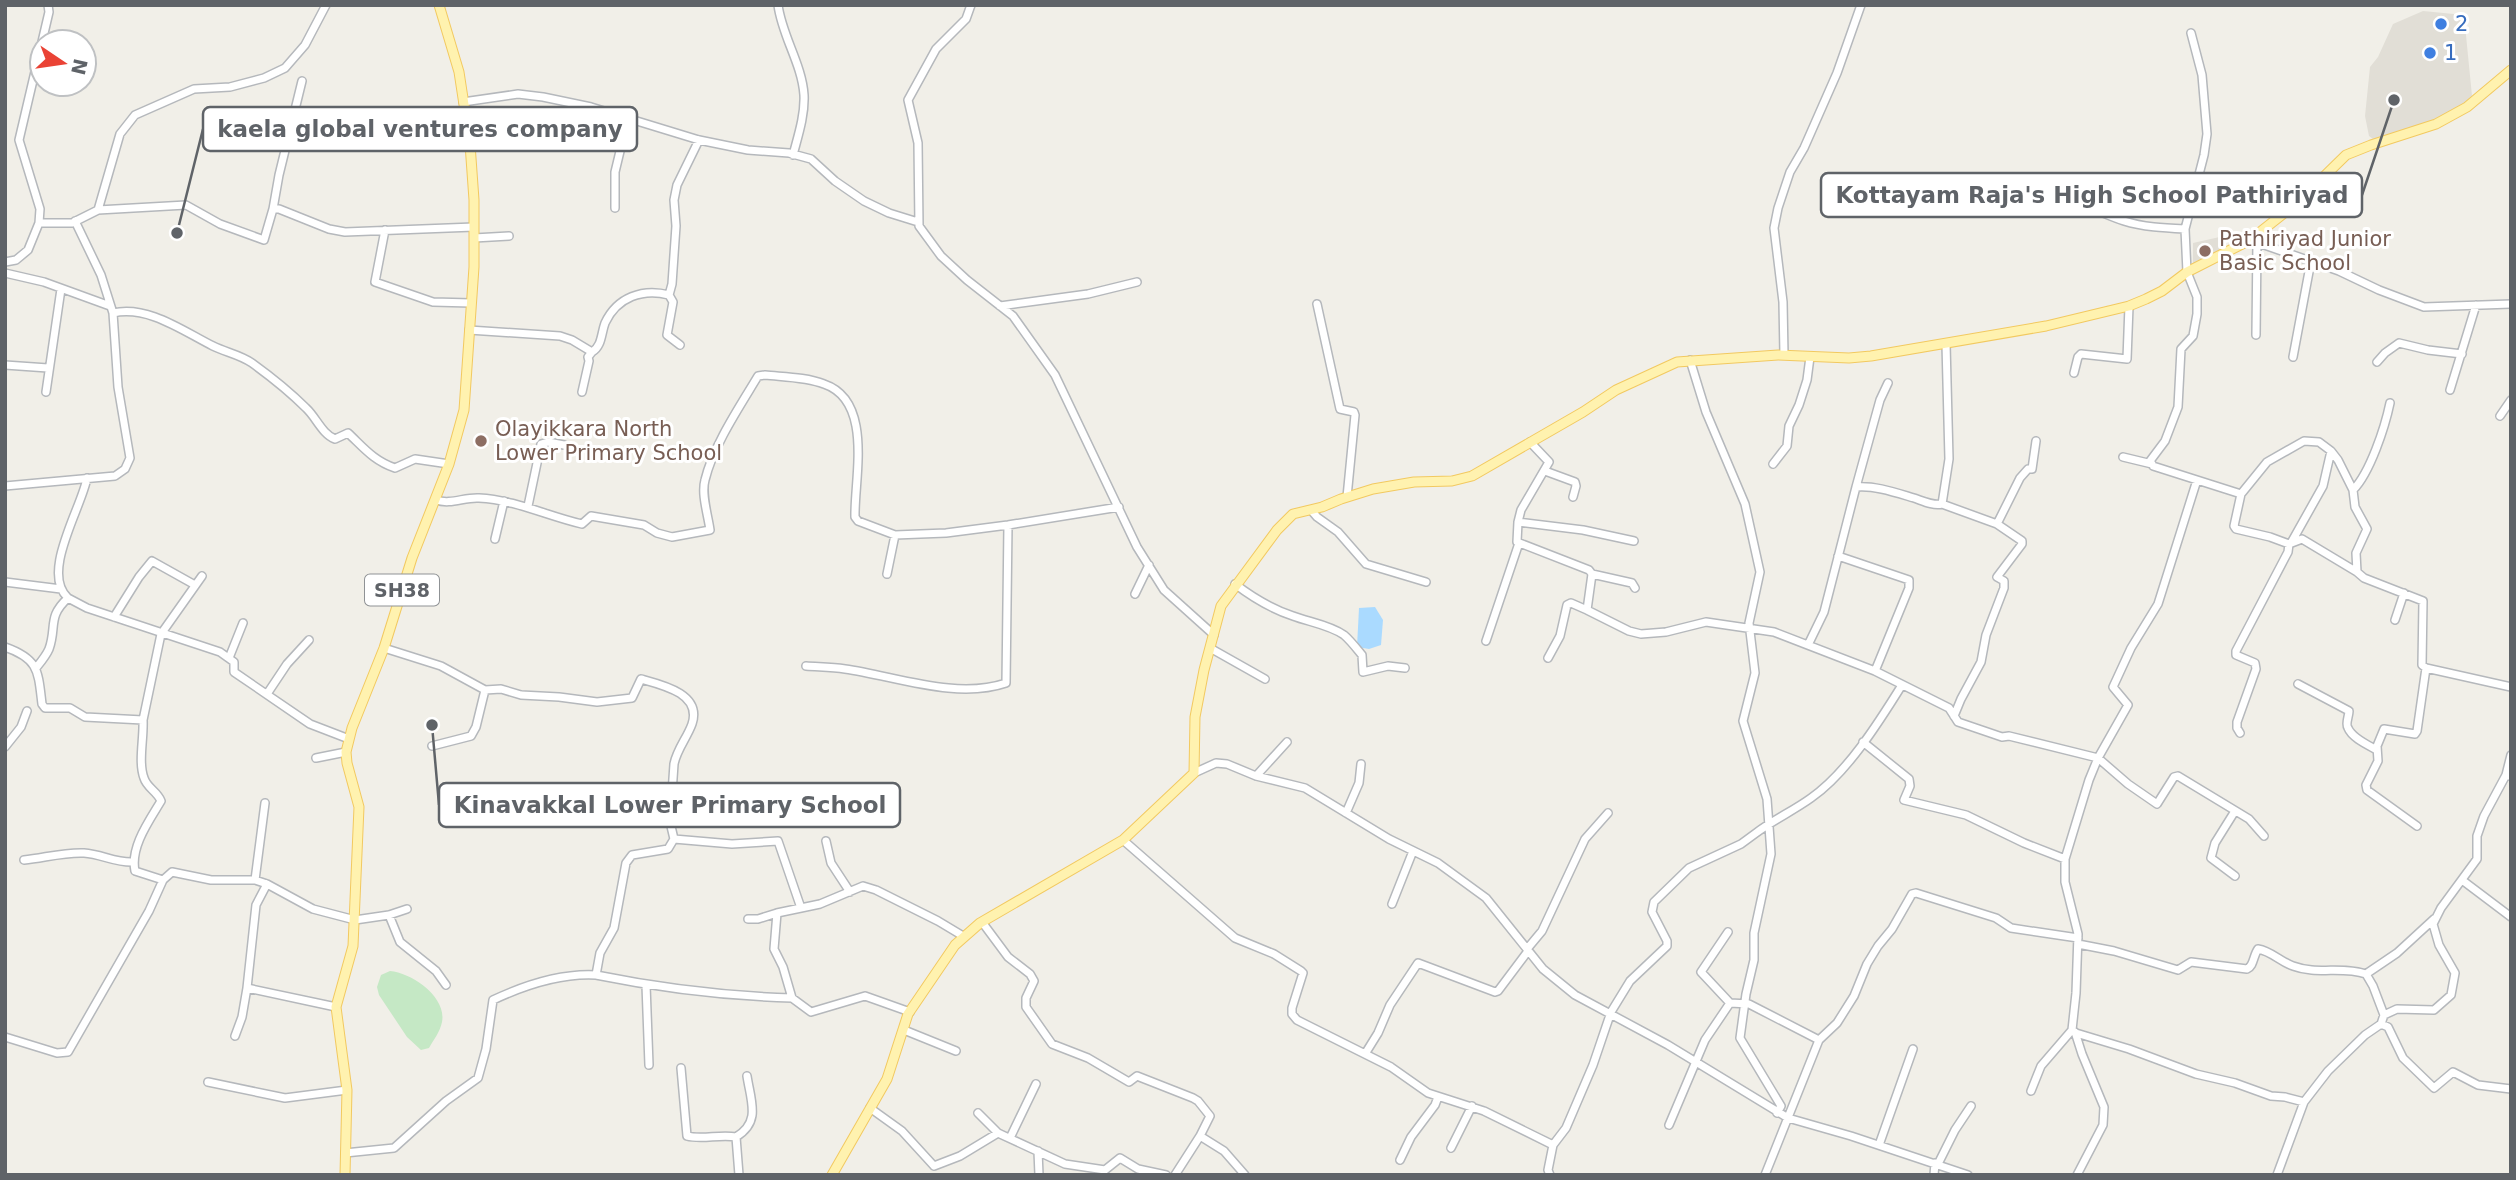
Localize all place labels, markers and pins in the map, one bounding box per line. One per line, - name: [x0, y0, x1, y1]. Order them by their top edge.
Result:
- place label: 2: [2455, 12, 2468, 36]
- marker: 2: [2433, 16, 2449, 32]
- place label: 1: [2444, 41, 2457, 65]
- marker: 1: [2422, 45, 2438, 61]
- callout: kaela global ventures company: [203, 107, 637, 151]
- callout: Kottayam Raja's High School Pathiriyad: [1821, 173, 2362, 217]
- place label: Pathiriyad Junior Basic School: [2219, 227, 2391, 275]
- marker: Pathiriyad Junior Basic School: [2197, 243, 2213, 259]
- place label: Olayikkara North Lower Primary School: [495, 417, 722, 465]
- marker: Olayikkara North Lower Primary School: [473, 433, 489, 449]
- callout: Kinavakkal Lower Primary School: [439, 783, 900, 827]

